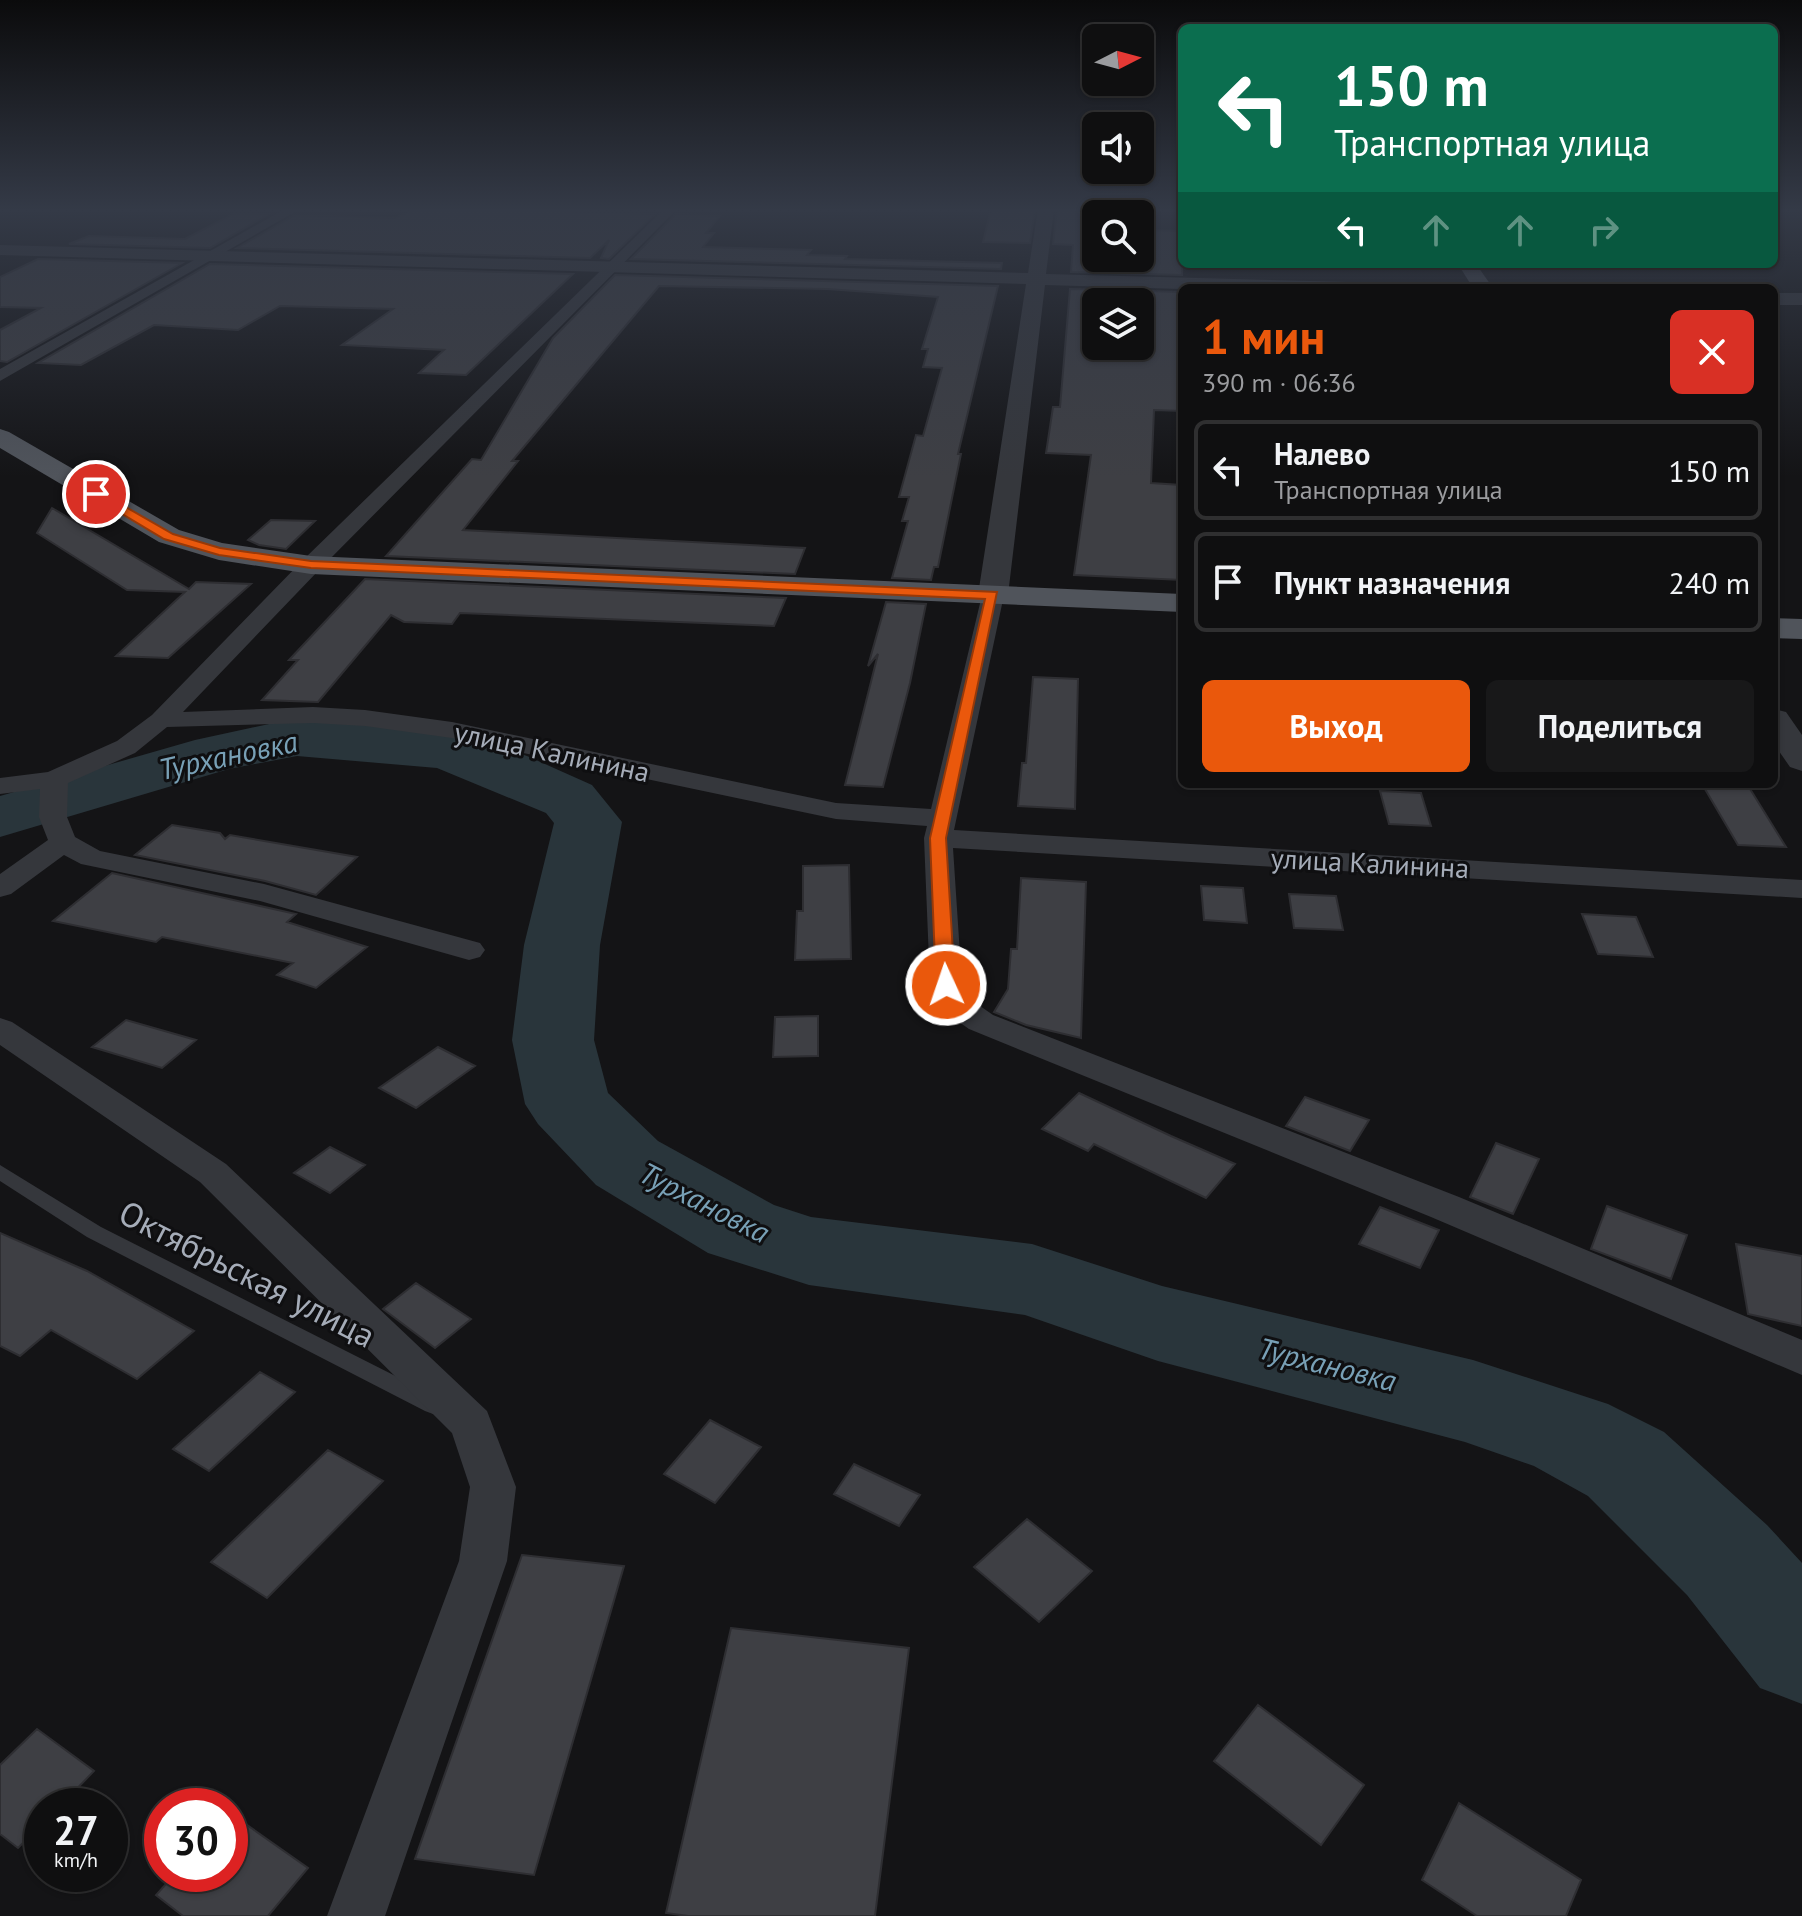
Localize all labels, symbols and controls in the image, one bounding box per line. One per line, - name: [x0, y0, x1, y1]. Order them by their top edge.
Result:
- north arrow: [1082, 24, 1154, 96]
- map controls: [1082, 24, 1154, 360]
- text: 150 m: [1334, 49, 1489, 121]
- icon: left: [1202, 56, 1306, 160]
- button: sound: [1082, 112, 1154, 184]
- text: Транспортная улица: [1334, 119, 1650, 166]
- button: search: [1082, 200, 1154, 272]
- icon: left: [1330, 208, 1374, 252]
- icon: ahead: [1414, 208, 1458, 252]
- icon: ahead: [1498, 208, 1542, 252]
- icon: right: [1582, 208, 1626, 252]
- button: layers: [1082, 288, 1154, 360]
- text: 1 мин: [1202, 305, 1325, 367]
- button: close: [1670, 310, 1754, 394]
- text: 390 m · 06:36: [1202, 366, 1356, 399]
- text: Налево: [1274, 434, 1370, 473]
- icon: left: [1206, 448, 1250, 492]
- text: 150 m: [1669, 451, 1750, 490]
- pin: [62, 460, 130, 528]
- icon: arrive: [74, 472, 118, 516]
- text: Транспортная улица: [1274, 473, 1503, 506]
- icon: arrive: [1206, 560, 1250, 604]
- text: Пункт назначения: [1274, 563, 1510, 602]
- text: 240 m: [1669, 563, 1750, 602]
- button: Выход: [1202, 680, 1470, 772]
- button: Поделиться: [1486, 680, 1754, 772]
- street label: улица Калинина: [451, 713, 653, 790]
- water label: Турхановка: [155, 721, 301, 788]
- street label: улица Калинина: [1270, 839, 1470, 886]
- position arrow: [904, 943, 988, 1027]
- water label: Турхановка: [633, 1152, 777, 1251]
- street label: Октябрьская улица: [112, 1190, 383, 1357]
- water label: Турхановка: [1254, 1328, 1401, 1400]
- speed limit sign: 30: [144, 1788, 248, 1892]
- text: 27: [53, 1804, 99, 1856]
- text: km/h: [54, 1847, 98, 1873]

